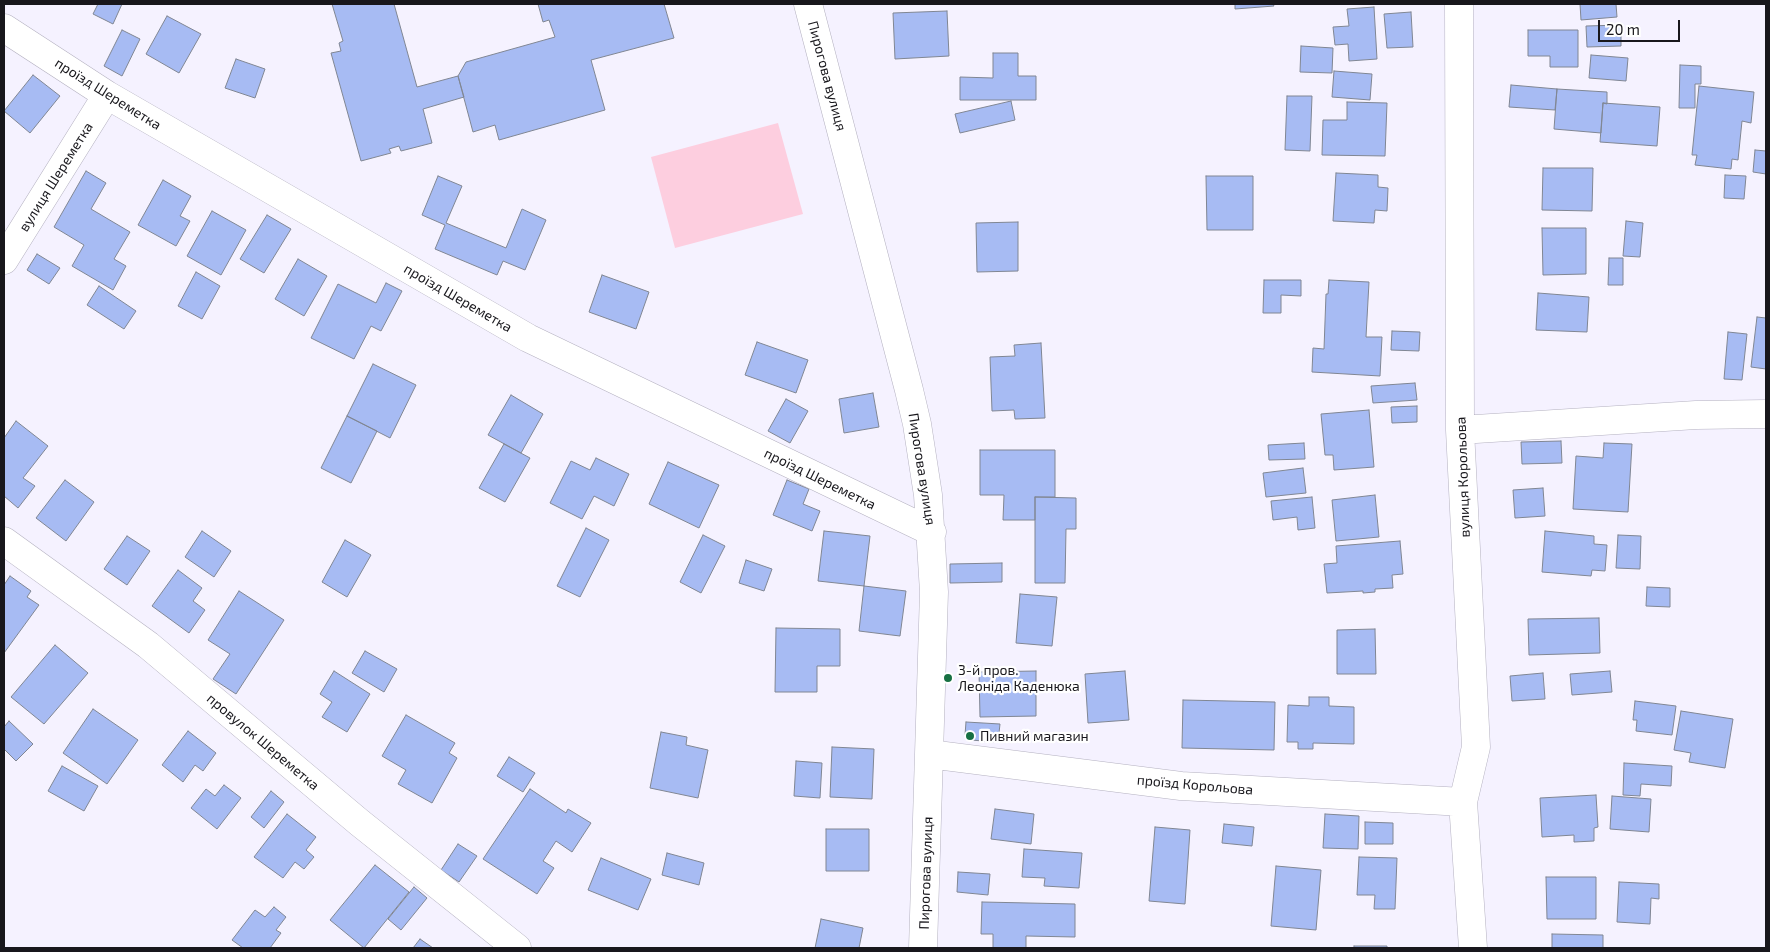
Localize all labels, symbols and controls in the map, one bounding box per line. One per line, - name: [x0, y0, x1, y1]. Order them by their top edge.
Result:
- scale bar: [1600, 10, 1682, 42]
- street label: Пирогова вулиця: [804, 19, 850, 133]
- text: 20 m: [1606, 20, 1640, 38]
- street label: проїзд Шереметка: [52, 55, 164, 133]
- street label: вулиця Шереметка: [16, 119, 96, 235]
- street label: проїзд Шереметка: [401, 260, 515, 336]
- street label: Пирогова вулиця: [905, 412, 939, 526]
- street label: вулиця Корольова: [1452, 416, 1474, 538]
- street label: проїзд Шереметка: [761, 445, 879, 513]
- place label: 3-й пров. Леоніда Каденюка: [958, 662, 1080, 694]
- marker: 3-й пров. Леоніда Каденюка: [942, 672, 954, 684]
- street label: провулок Шереметка: [203, 690, 323, 794]
- place label: Пивний магазин: [980, 728, 1089, 744]
- marker: Пивний магазин: [964, 730, 976, 742]
- street label: проїзд Корольова: [1136, 772, 1254, 798]
- street label: Пирогова вулиця: [916, 816, 936, 930]

